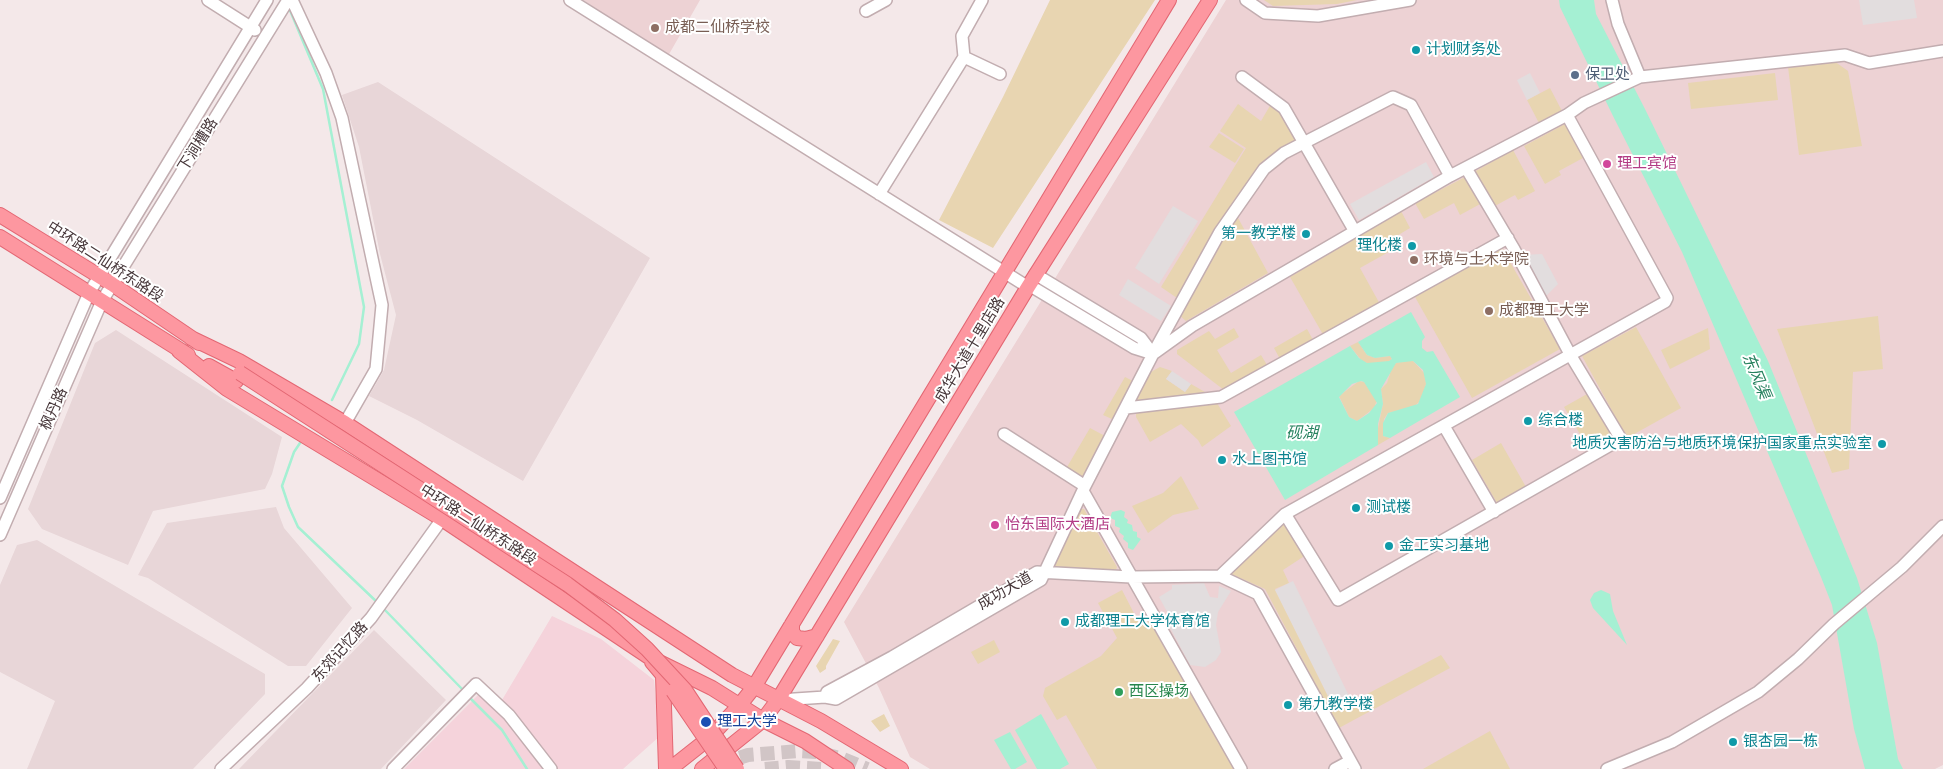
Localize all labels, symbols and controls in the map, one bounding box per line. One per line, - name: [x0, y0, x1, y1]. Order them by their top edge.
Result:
- place label: 成都二仙桥学校: [665, 19, 770, 37]
- marker: 成都二仙桥学校: [649, 22, 661, 34]
- place label: 计划财务处: [1426, 41, 1501, 59]
- marker: 计划财务处: [1410, 44, 1422, 56]
- place label: 保卫处: [1585, 66, 1630, 84]
- marker: 保卫处: [1569, 69, 1581, 81]
- street label: 下涧槽路: [174, 115, 222, 175]
- place label: 理工宾馆: [1617, 155, 1677, 173]
- marker: 理工宾馆: [1601, 158, 1613, 170]
- street label: 中环路二仙桥东路段: [43, 218, 167, 306]
- place label: 第一教学楼: [1221, 225, 1296, 243]
- marker: 第一教学楼: [1300, 228, 1312, 240]
- place label: 理化楼: [1357, 237, 1402, 255]
- marker: 理化楼: [1406, 240, 1418, 252]
- place label: 环境与土木学院: [1424, 251, 1529, 269]
- marker: 环境与土木学院: [1408, 254, 1420, 266]
- street label: 成华大道十里店路: [931, 294, 1009, 406]
- place label: 成都理工大学: [1499, 302, 1589, 320]
- marker: 成都理工大学: [1483, 305, 1495, 317]
- water label: 东风渠: [1738, 350, 1774, 402]
- street label: 枫丹路: [37, 385, 71, 433]
- place label: 综合楼: [1538, 412, 1583, 430]
- marker: 综合楼: [1522, 415, 1534, 427]
- water label: 砚湖: [1286, 423, 1318, 443]
- place label: 地质灾害防治与地质环境保护国家重点实验室: [1572, 435, 1872, 453]
- marker: 地质灾害防治与地质环境保护国家重点实验室: [1876, 438, 1888, 450]
- place label: 水上图书馆: [1232, 451, 1307, 469]
- marker: 水上图书馆: [1216, 454, 1228, 466]
- street label: 中环路二仙桥东路段: [416, 481, 540, 569]
- place label: 测试楼: [1366, 499, 1411, 517]
- marker: 测试楼: [1350, 502, 1362, 514]
- place label: 怡东国际大酒店: [1005, 516, 1110, 534]
- marker: 怡东国际大酒店: [989, 519, 1001, 531]
- place label: 金工实习基地: [1399, 537, 1489, 555]
- marker: 金工实习基地: [1383, 540, 1395, 552]
- street label: 成功大道: [975, 568, 1035, 614]
- place label: 成都理工大学体育馆: [1075, 613, 1210, 631]
- marker: 成都理工大学体育馆: [1059, 616, 1071, 628]
- street label: 东郊记忆路: [308, 618, 372, 686]
- place label: 西区操场: [1129, 683, 1189, 701]
- marker: 西区操场: [1113, 686, 1125, 698]
- place label: 第九教学楼: [1298, 696, 1373, 714]
- marker: 第九教学楼: [1282, 699, 1294, 711]
- place label: 理工大学: [717, 713, 777, 731]
- marker: 理工大学: [699, 715, 713, 729]
- place label: 银杏园一栋: [1743, 733, 1818, 751]
- marker: 银杏园一栋: [1727, 736, 1739, 748]

